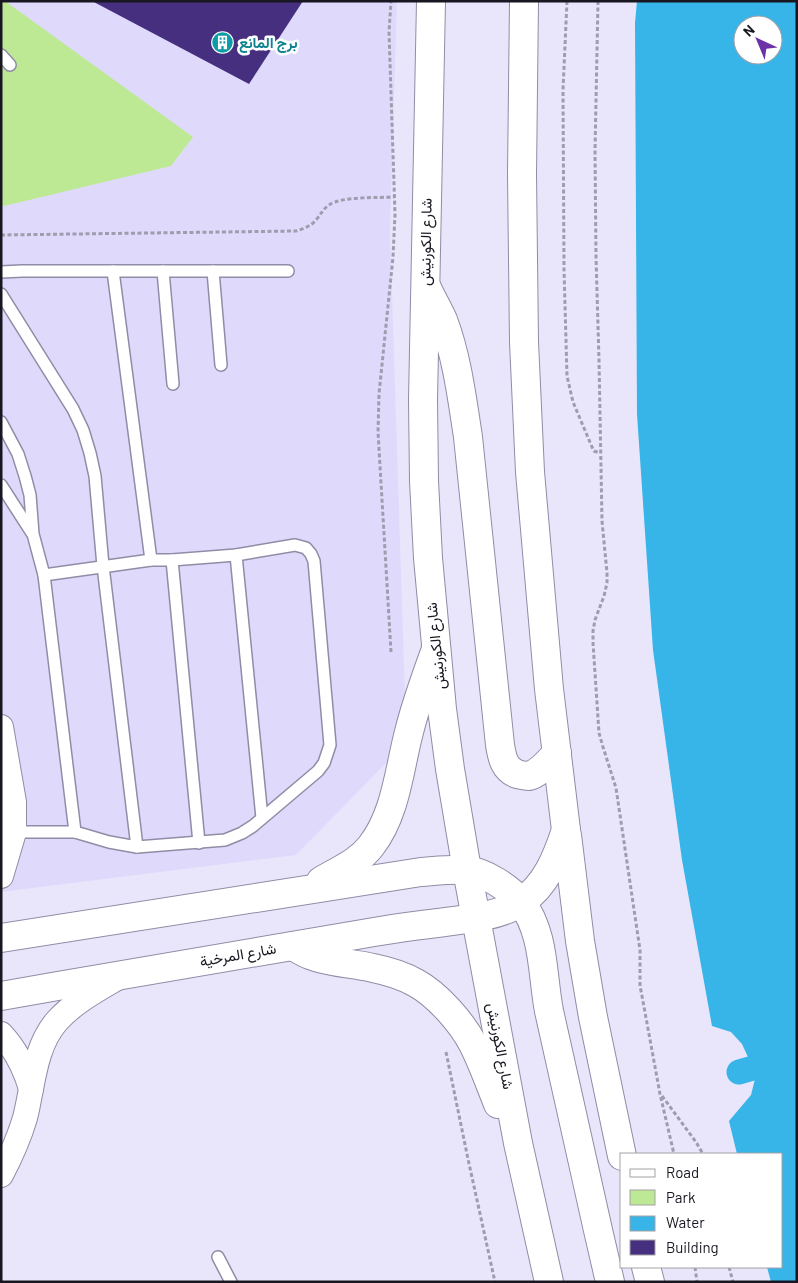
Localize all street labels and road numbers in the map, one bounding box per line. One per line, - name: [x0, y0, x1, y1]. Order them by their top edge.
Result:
- street label: شارع الكورنيش: [415, 198, 438, 286]
- street label: شارع الكورنيش: [421, 601, 452, 691]
- street label: شارع المرخية: [198, 938, 278, 973]
- street label: شارع الكورنيش: [481, 1001, 518, 1091]

